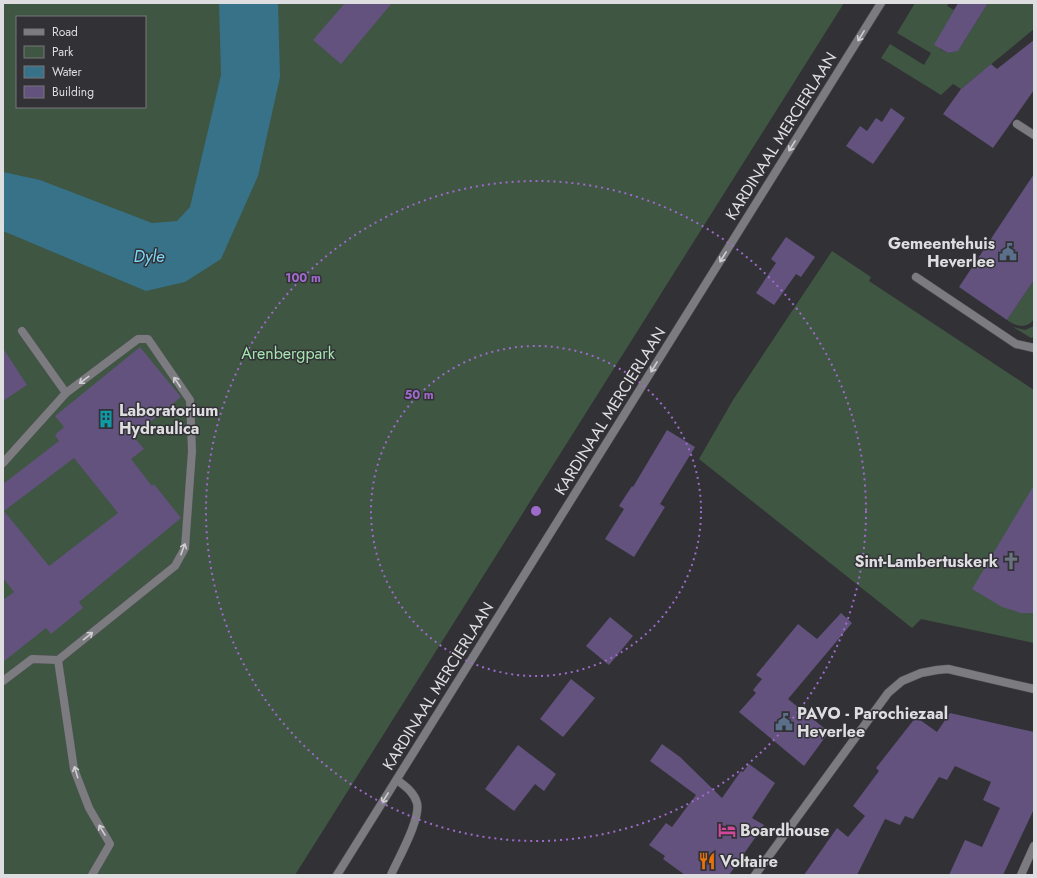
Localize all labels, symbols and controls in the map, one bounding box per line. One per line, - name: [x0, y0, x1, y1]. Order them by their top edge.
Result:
- legend: [16, 16, 146, 108]
- text: Road: [52, 23, 78, 41]
- one-way arrow: [856, 30, 864, 42]
- text: Park: [52, 43, 74, 61]
- street label: KARDINAAL MERCIERLAAN: [720, 47, 842, 225]
- text: Water: [52, 63, 83, 81]
- text: Building: [52, 83, 94, 101]
- one-way arrow: [787, 140, 795, 152]
- place label: Gemeentehuis Heverlee: [888, 232, 995, 273]
- public building icon: Gemeentehuis Heverlee: [998, 242, 1018, 262]
- water label: Dyle: [133, 244, 165, 268]
- one-way arrow: [718, 251, 727, 262]
- text: 100 m: [285, 269, 321, 287]
- street label: KARDINAAL MERCIERLAAN: [549, 322, 671, 500]
- park label: Arenbergpark: [241, 342, 336, 365]
- one-way arrow: [650, 361, 658, 372]
- one-way arrow: [78, 376, 89, 384]
- one-way arrow: [173, 376, 181, 387]
- text: 50 m: [404, 386, 434, 404]
- place label: Laboratorium Hydraulica: [119, 399, 218, 440]
- building icon: Laboratorium Hydraulica: [96, 409, 116, 429]
- centre of rings: [529, 504, 543, 518]
- one-way arrow: [179, 544, 187, 556]
- place label: Sint-Lambertuskerk: [854, 550, 999, 573]
- church icon: Sint-Lambertuskerk: [1001, 551, 1021, 571]
- street label: KARDINAAL MERCIERLAAN: [377, 597, 499, 775]
- one-way arrow: [83, 631, 94, 640]
- place label: PAVO - Parochiezaal Heverlee: [797, 702, 948, 743]
- public building icon: PAVO - Parochiezaal Heverlee: [774, 712, 794, 732]
- one-way arrow: [72, 765, 79, 778]
- one-way arrow: [381, 792, 389, 804]
- place label: Boardhouse: [740, 819, 829, 842]
- hotel icon: Boardhouse: [717, 820, 737, 840]
- one-way arrow: [97, 824, 105, 836]
- place label: Voltaire: [719, 850, 778, 873]
- restaurant icon: Voltaire: [697, 851, 717, 871]

